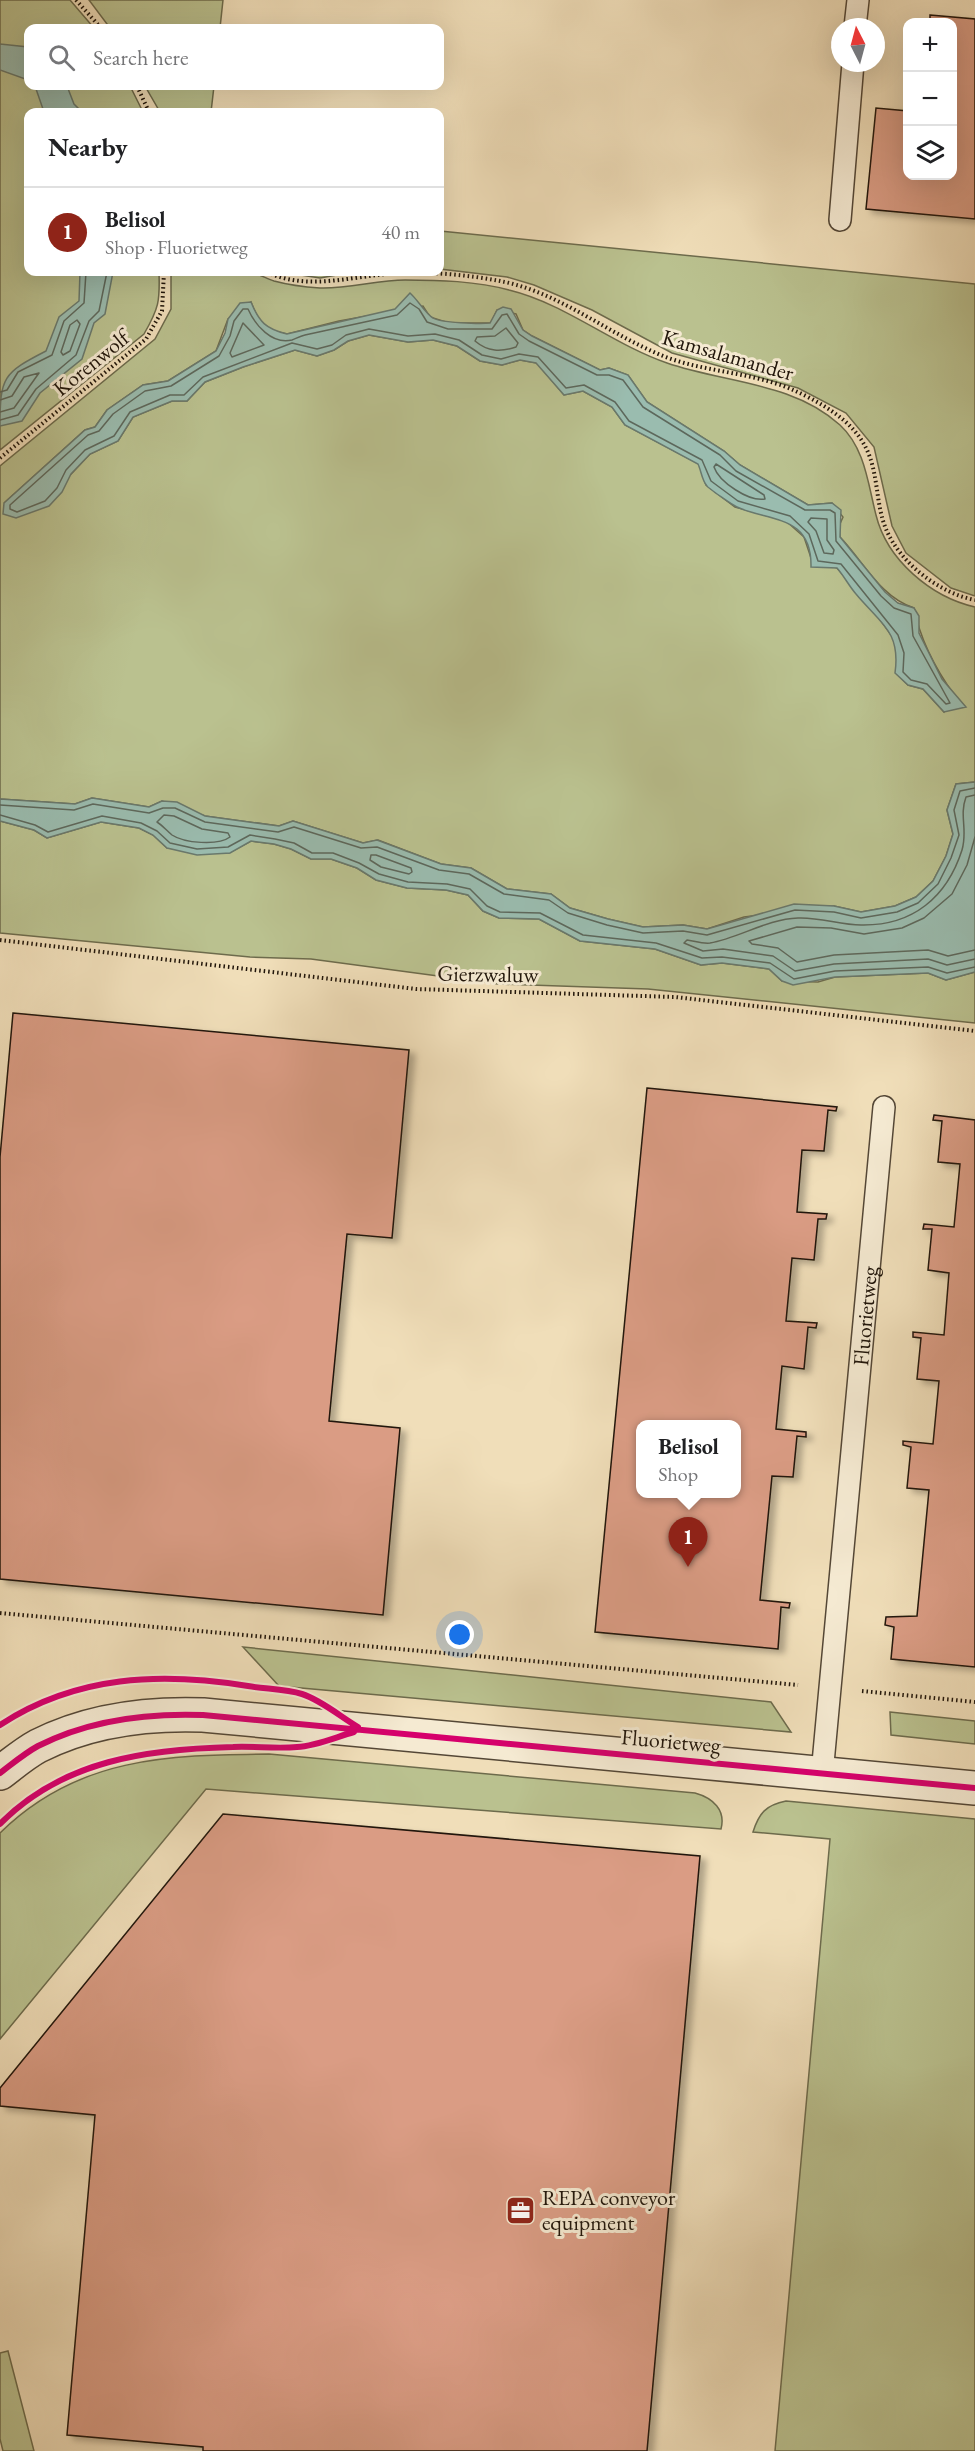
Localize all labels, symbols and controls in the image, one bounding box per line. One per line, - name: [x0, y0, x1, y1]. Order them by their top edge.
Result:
- north arrow: [831, 18, 885, 72]
- map controls: [903, 18, 957, 180]
- button: +: [903, 18, 957, 72]
- search box: [24, 24, 444, 90]
- icon: search: [45, 41, 78, 74]
- text: Search here: [93, 43, 188, 72]
- button: −: [903, 72, 957, 126]
- button: layers: [903, 126, 957, 180]
- text: Nearby: [48, 130, 128, 164]
- text: Belisol: [105, 205, 166, 234]
- text: 1: [62, 219, 73, 245]
- text: 40 m: [381, 219, 420, 245]
- text: Shop · Fluorietweg: [105, 234, 248, 260]
- street label: Korenwolf: [47, 321, 138, 403]
- street label: Kamsalamander: [659, 322, 798, 388]
- street label: Gierzwaluw: [437, 959, 540, 989]
- street label: Fluorietweg: [846, 1264, 884, 1367]
- popup: [636, 1420, 741, 1498]
- text: Belisol: [658, 1432, 719, 1461]
- text: Shop: [658, 1461, 698, 1487]
- pin: 1: [668, 1518, 708, 1567]
- your location: [445, 1620, 474, 1649]
- street label: Fluorietweg: [620, 1722, 722, 1760]
- place label: REPA conveyor equipment: [542, 2183, 676, 2237]
- office icon: REPA conveyor equipment: [505, 2194, 537, 2226]

